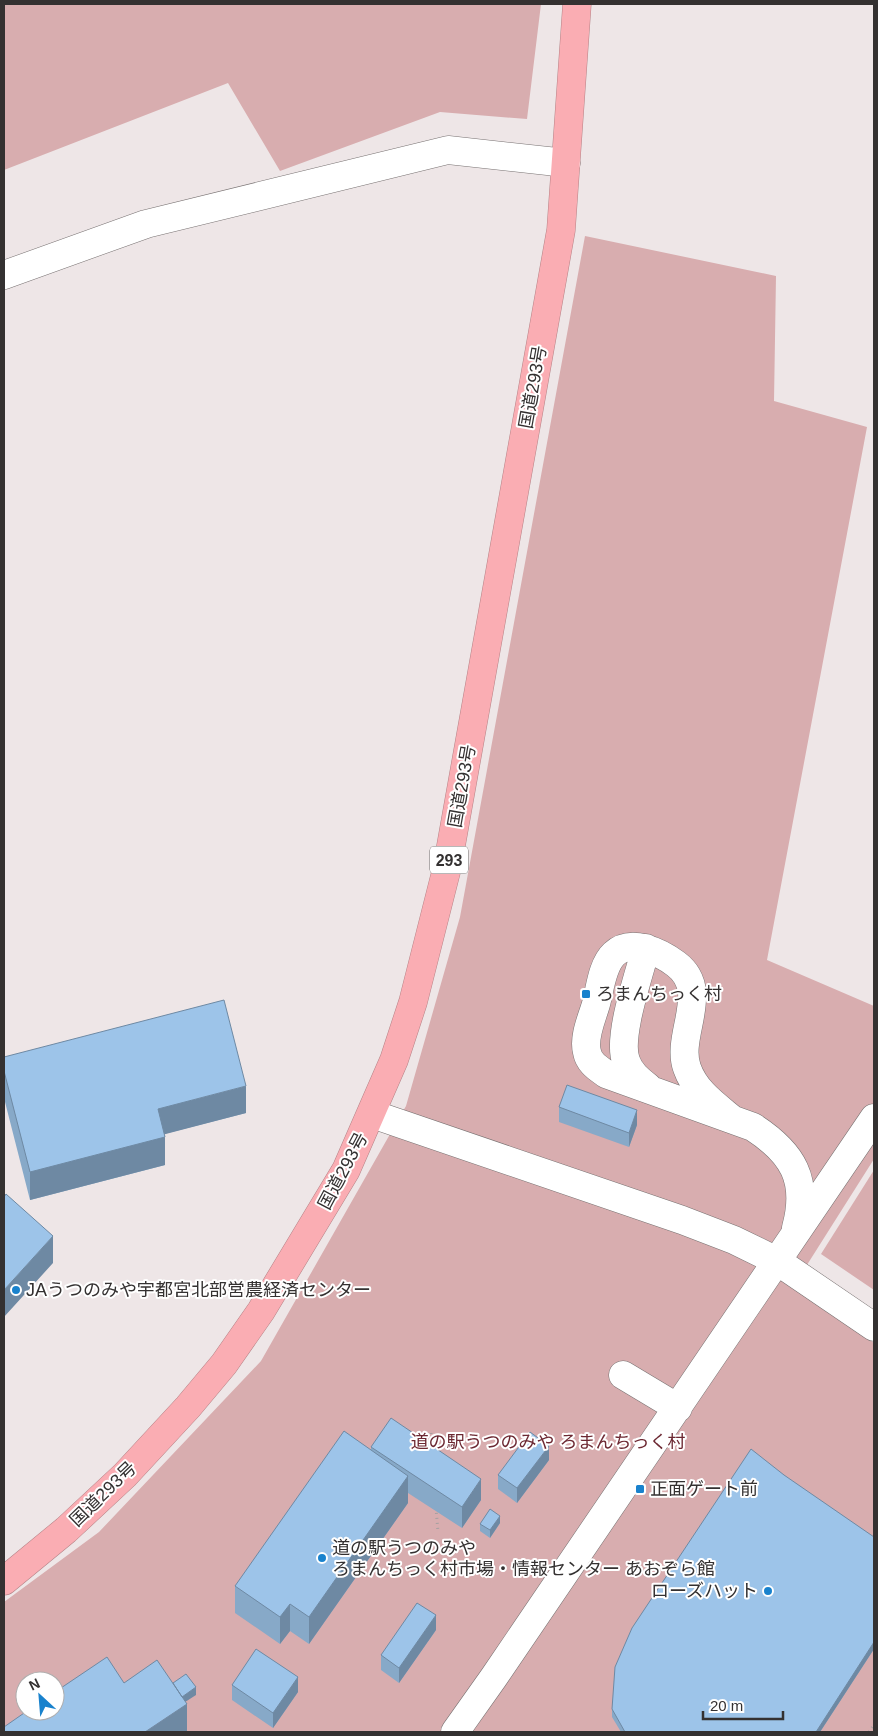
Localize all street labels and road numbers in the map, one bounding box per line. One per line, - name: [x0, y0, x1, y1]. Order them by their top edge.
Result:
- street label: 国道293号: [516, 344, 550, 430]
- street label: 国道293号: [445, 743, 479, 829]
- road number: 293: [430, 846, 468, 874]
- street label: 国道293号: [314, 1129, 372, 1213]
- street label: 国道293号: [66, 1458, 140, 1530]

